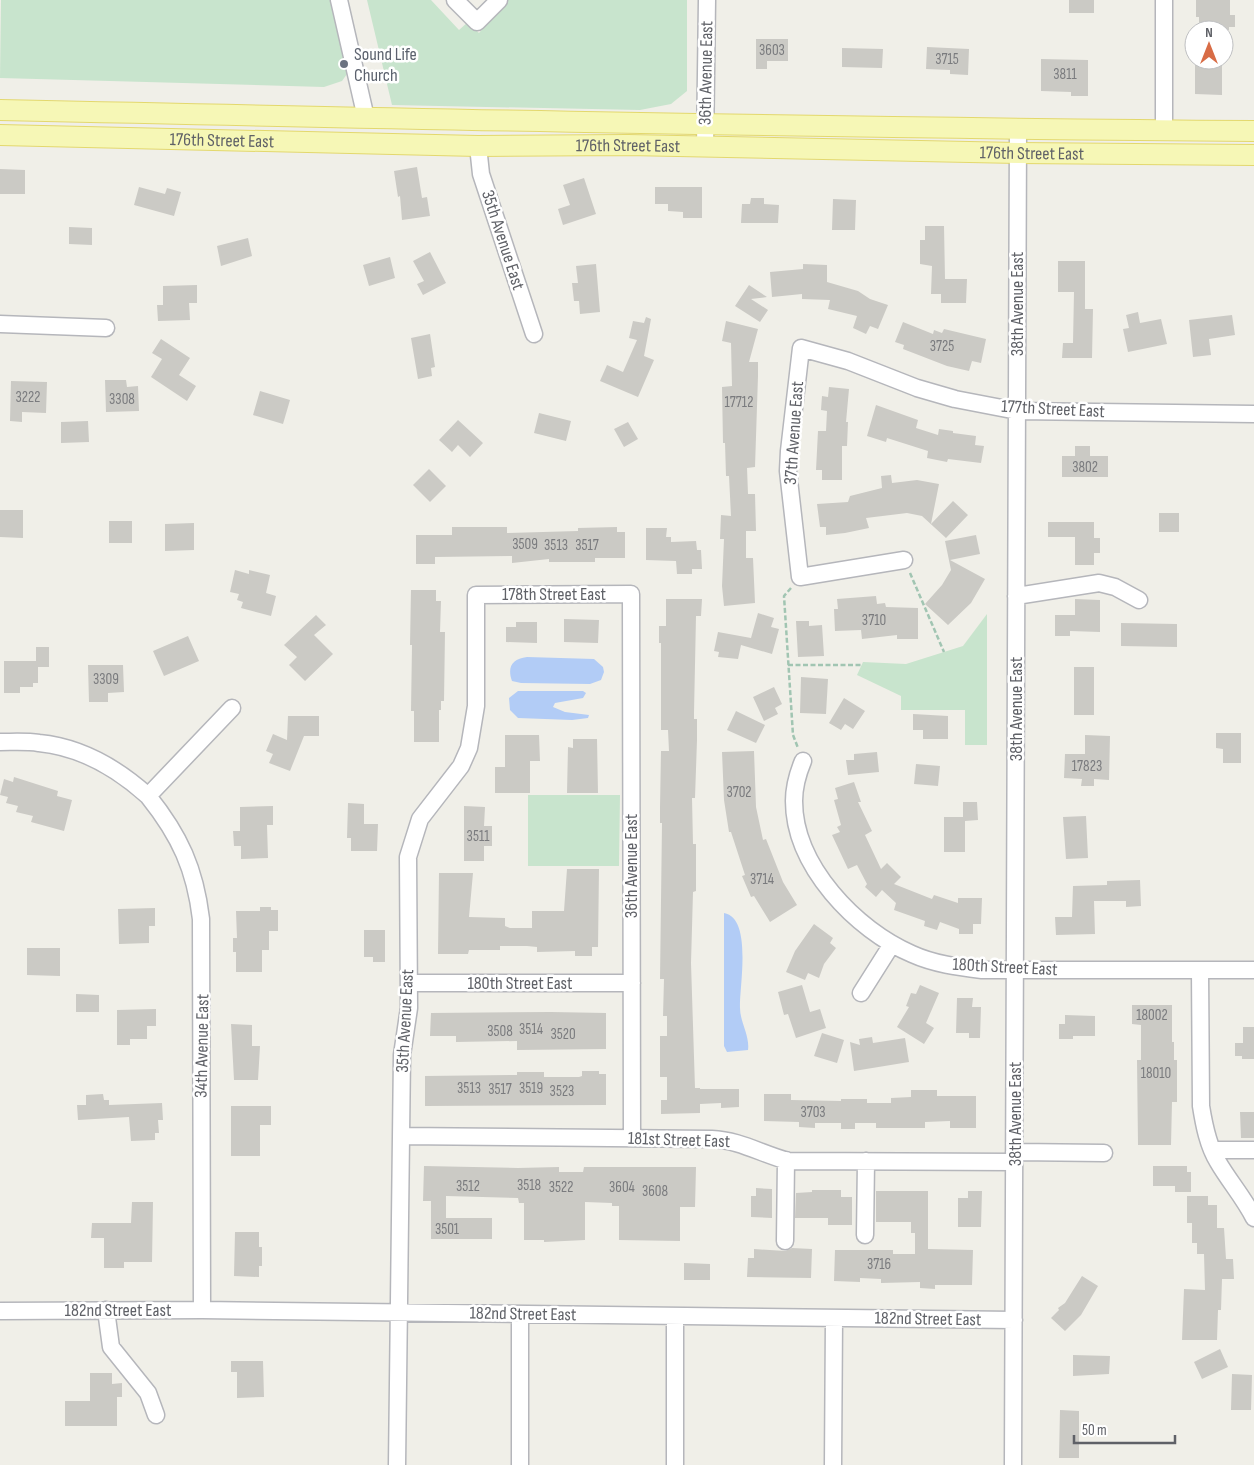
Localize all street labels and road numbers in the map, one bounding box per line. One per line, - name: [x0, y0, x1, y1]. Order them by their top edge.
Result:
- street label: 36th Avenue East: [695, 20, 717, 125]
- street label: 176th Street East: [170, 128, 275, 152]
- street label: 176th Street East: [576, 134, 681, 157]
- street label: 176th Street East: [979, 142, 1085, 164]
- street label: 35th Avenue East: [477, 187, 529, 293]
- street label: 38th Avenue East: [1007, 251, 1028, 356]
- street label: 37th Avenue East: [780, 380, 808, 486]
- street label: 177th Street East: [1001, 396, 1106, 422]
- street label: 178th Street East: [502, 584, 607, 605]
- street label: 38th Avenue East: [1006, 656, 1027, 761]
- street label: 36th Avenue East: [621, 813, 642, 918]
- street label: 180th Street East: [952, 954, 1059, 980]
- street label: 35th Avenue East: [392, 968, 418, 1073]
- street label: 180th Street East: [467, 973, 573, 994]
- street label: 34th Avenue East: [191, 993, 213, 1098]
- street label: 38th Avenue East: [1005, 1061, 1026, 1166]
- street label: 181st Street East: [628, 1128, 731, 1152]
- street label: 182nd Street East: [65, 1300, 172, 1321]
- street label: 182nd Street East: [469, 1303, 577, 1325]
- street label: 182nd Street East: [874, 1308, 982, 1330]

